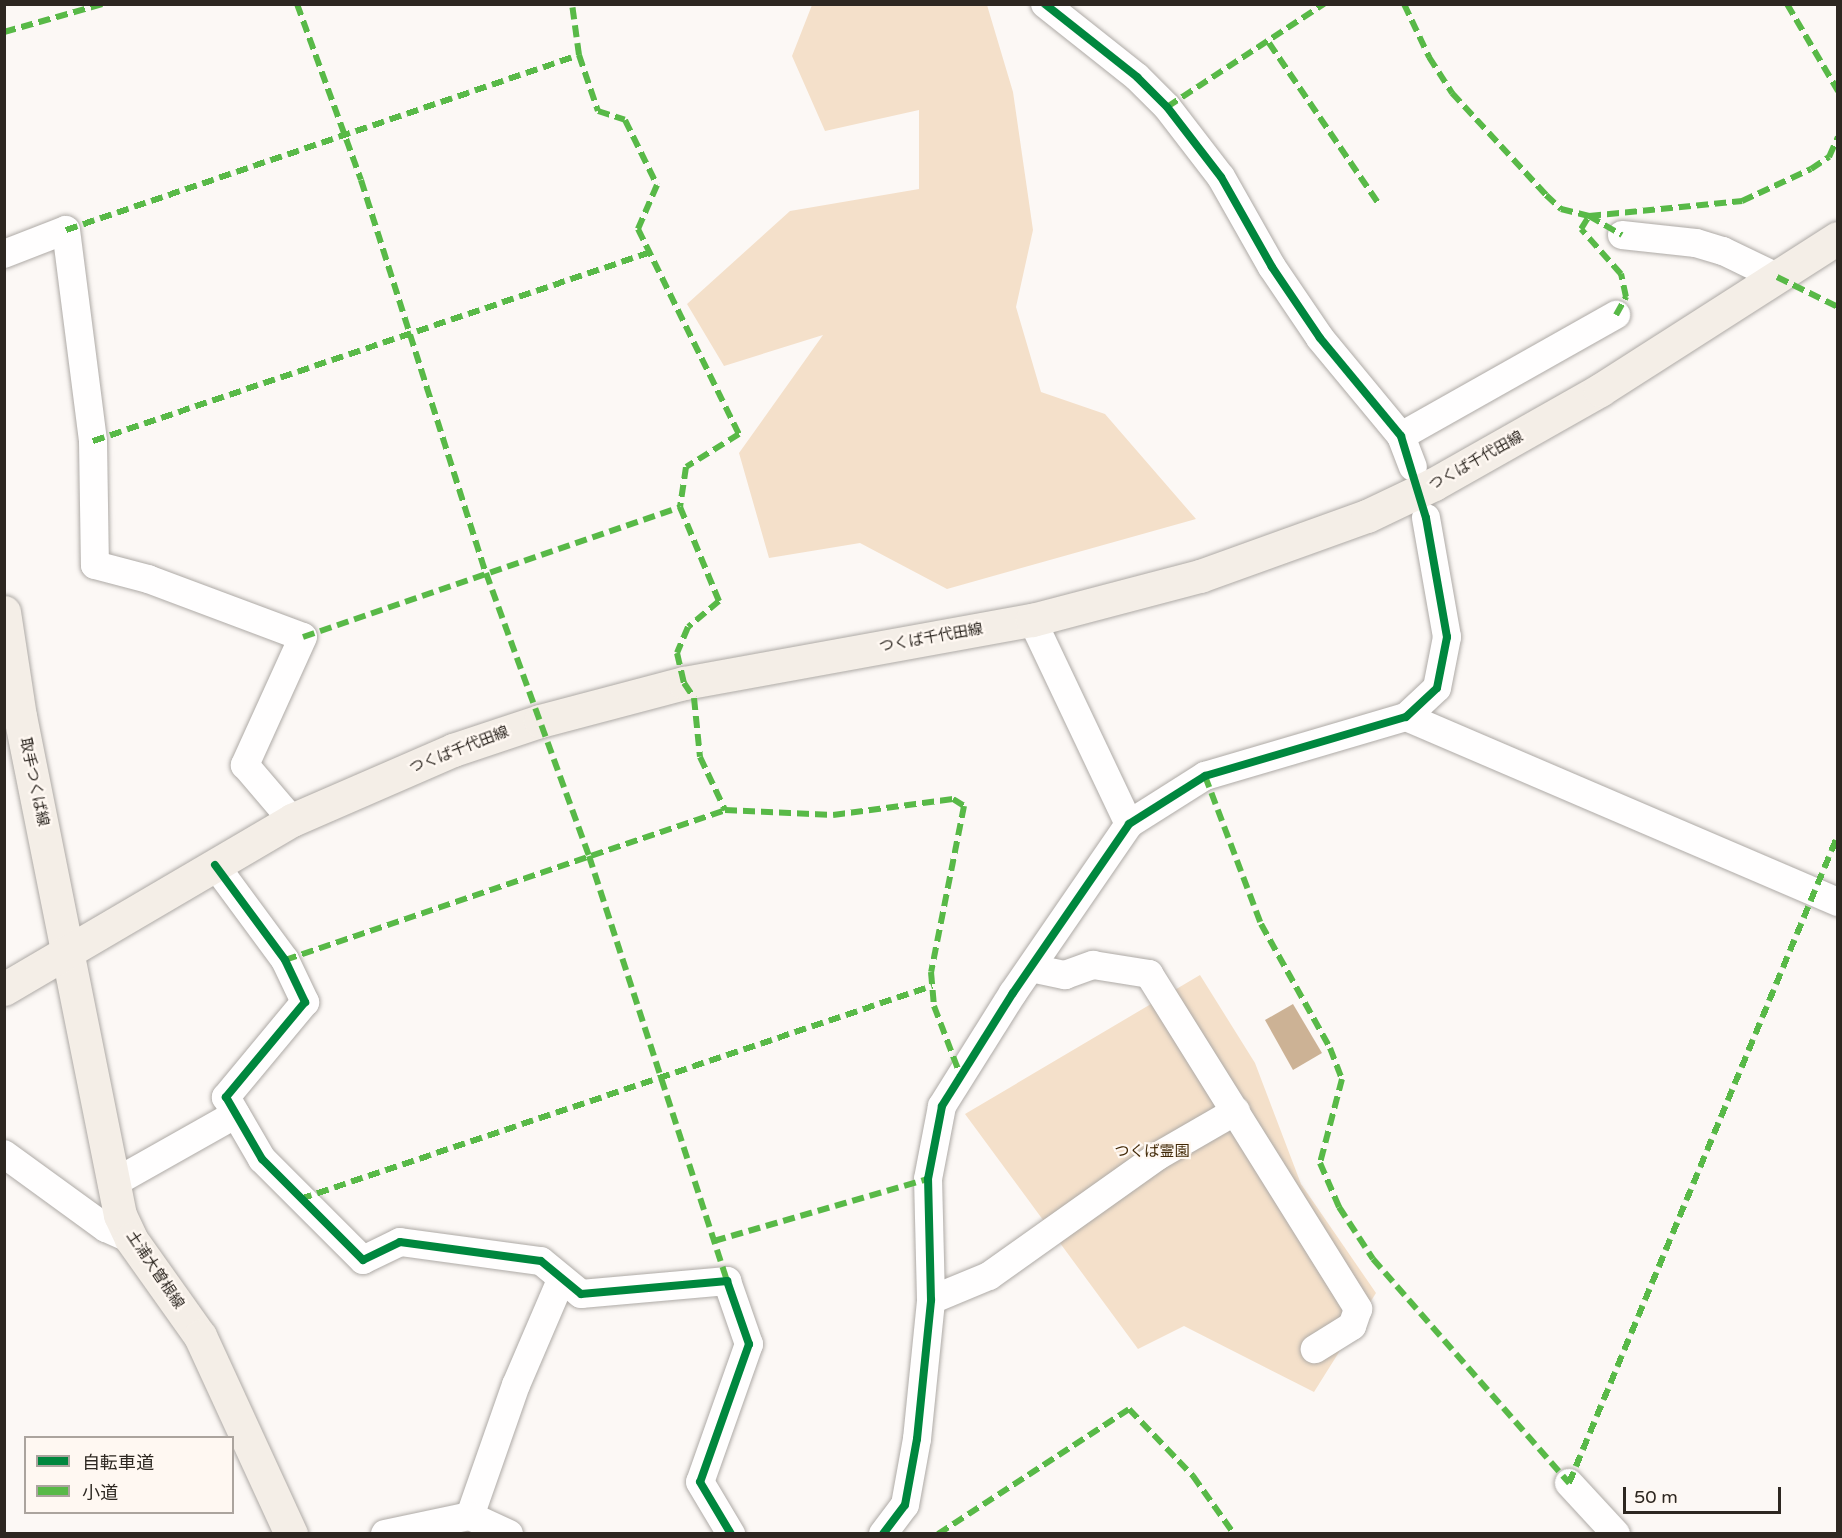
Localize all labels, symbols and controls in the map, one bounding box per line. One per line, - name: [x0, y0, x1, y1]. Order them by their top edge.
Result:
- street label: つくば千代田線: [1426, 428, 1526, 494]
- street label: つくば千代田線: [878, 620, 984, 656]
- street label: つくば千代田線: [407, 723, 511, 777]
- street label: 取手つくば線: [16, 736, 52, 828]
- park label: つくば霊園: [1115, 1143, 1189, 1161]
- street label: 土浦大曽根線: [122, 1228, 188, 1312]
- legend: [24, 1436, 234, 1514]
- text: 自転車道: [82, 1452, 154, 1474]
- scale bar: [1626, 1475, 1784, 1513]
- text: 小道: [82, 1482, 118, 1504]
- text: 50 m: [1634, 1486, 1678, 1508]

